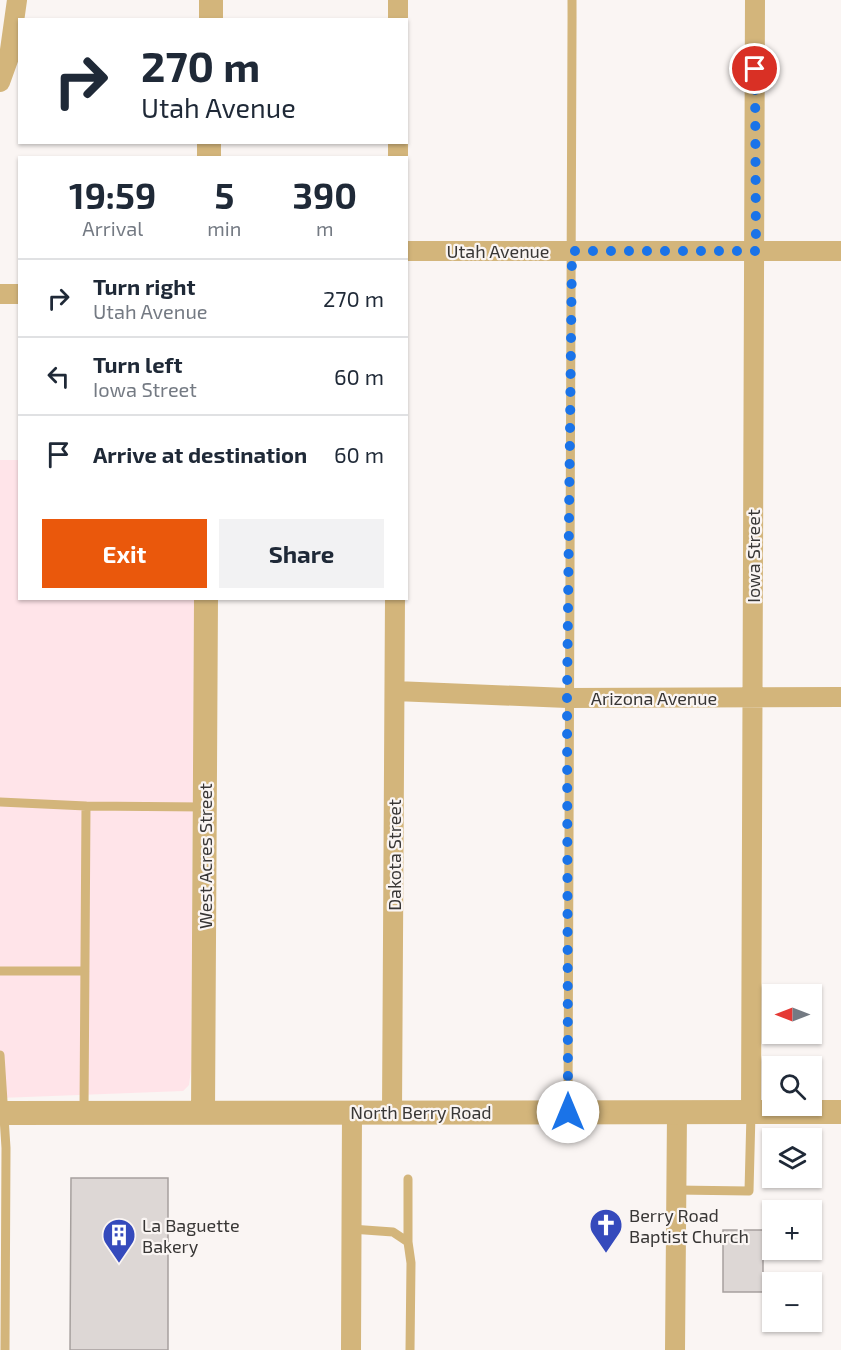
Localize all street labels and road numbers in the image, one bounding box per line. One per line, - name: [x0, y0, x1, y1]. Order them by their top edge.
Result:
- street label: Utah Avenue: [446, 240, 550, 262]
- street label: Iowa Street: [742, 509, 764, 603]
- street label: Arizona Avenue: [591, 687, 717, 709]
- street label: West Acres Street: [194, 783, 216, 929]
- street label: Dakota Street: [383, 799, 405, 911]
- street label: North Berry Road: [350, 1101, 492, 1123]

